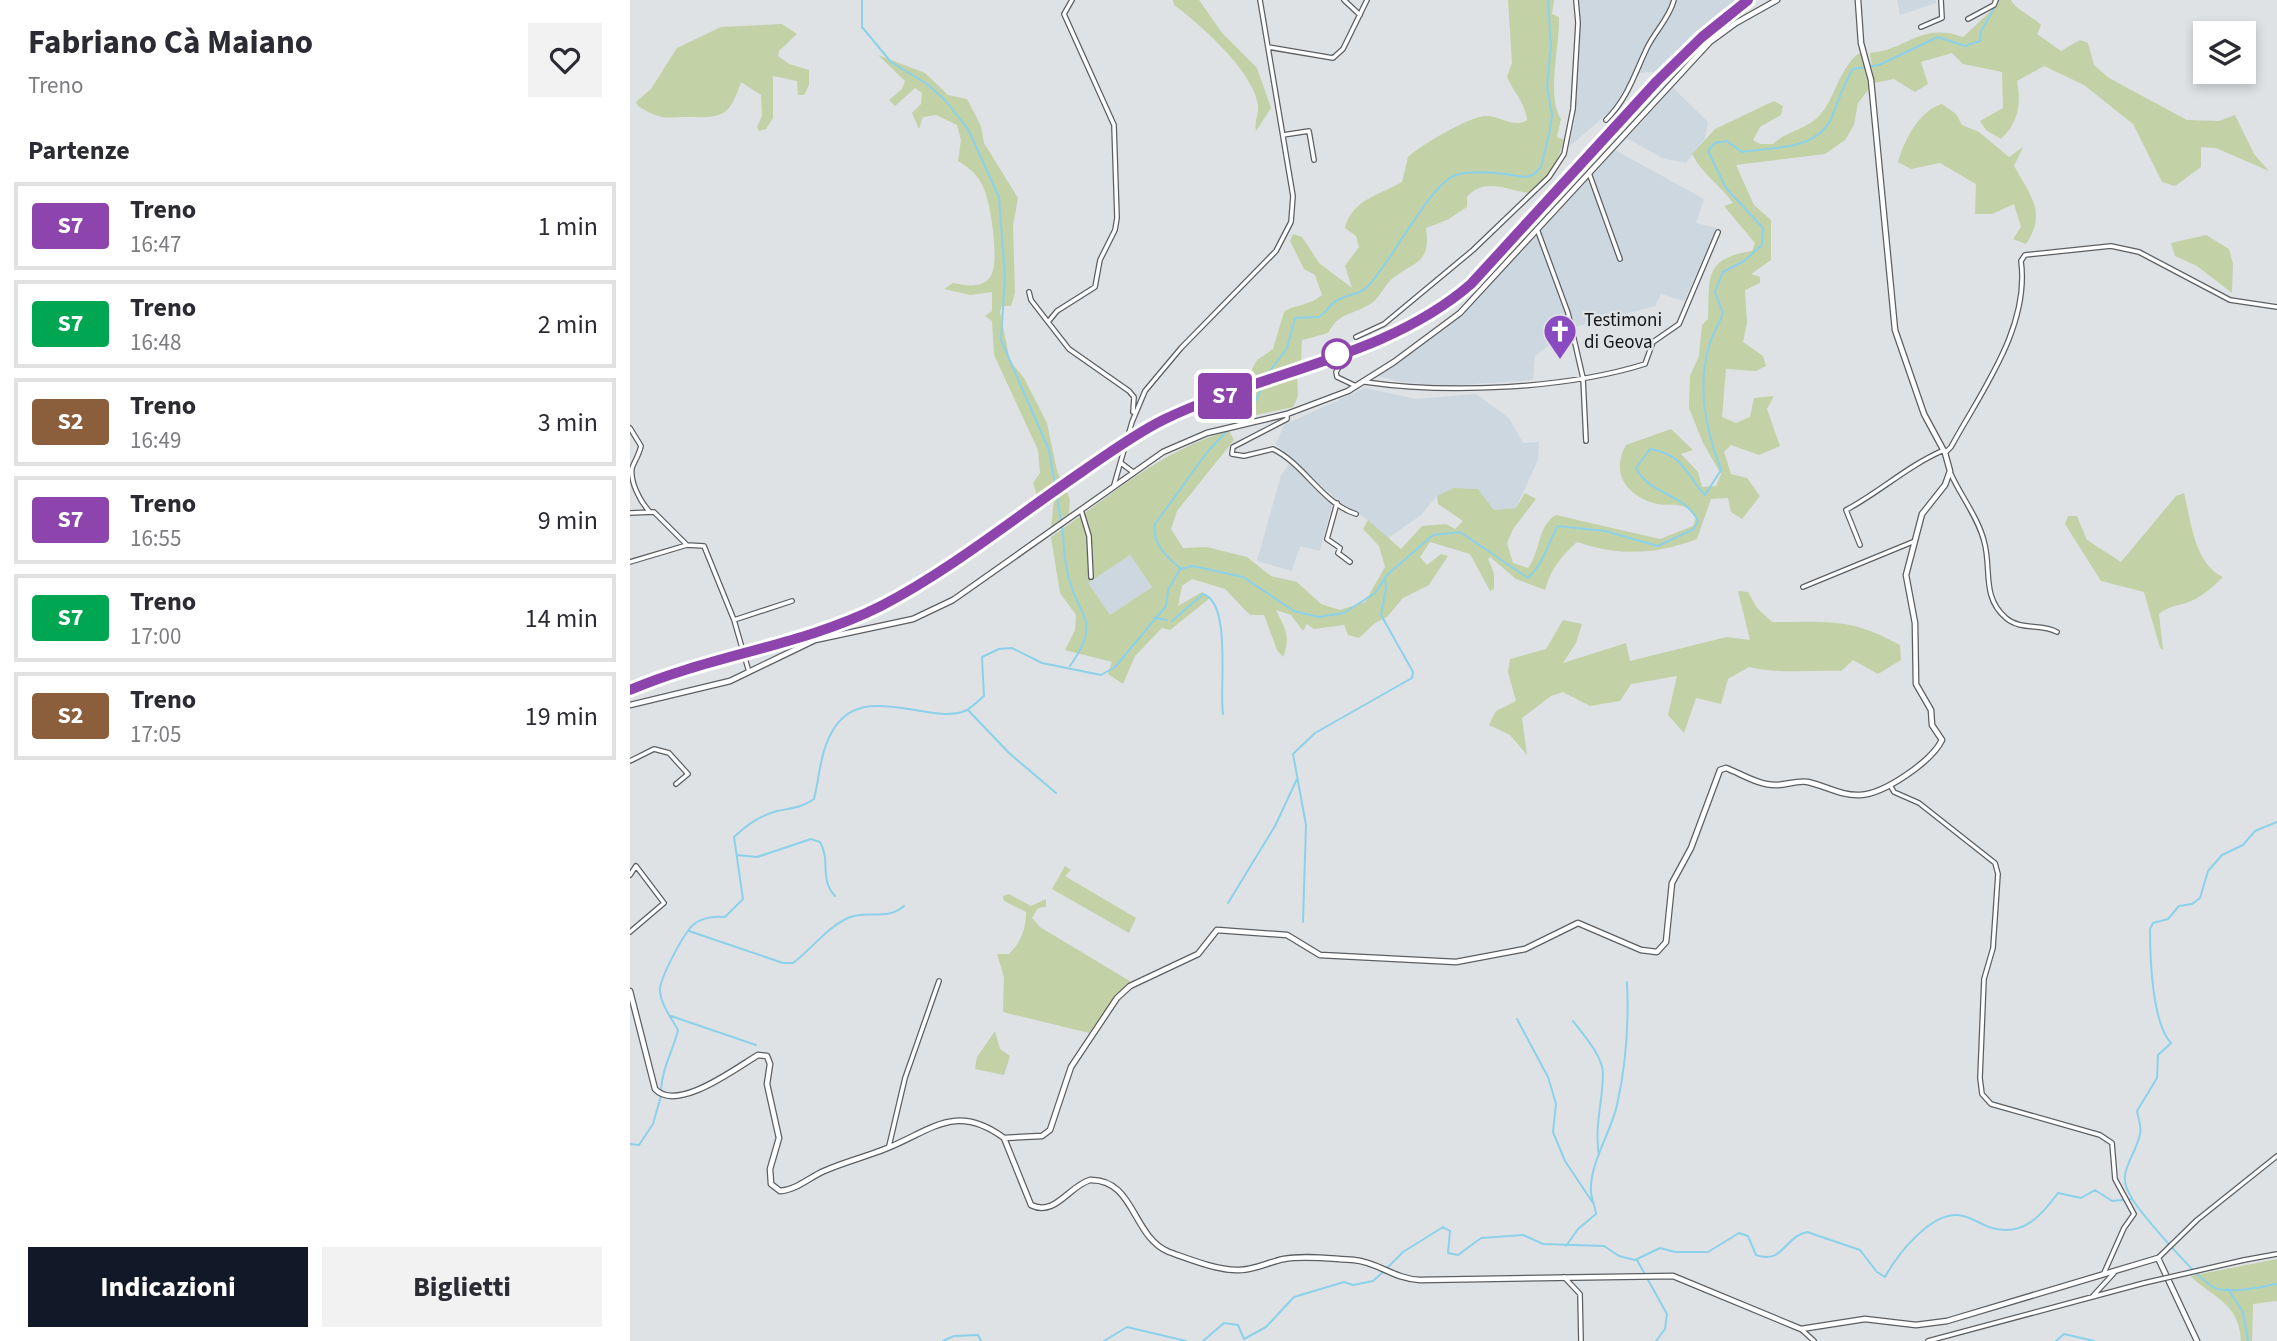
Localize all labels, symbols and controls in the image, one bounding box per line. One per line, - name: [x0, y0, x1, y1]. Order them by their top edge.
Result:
- text: Fabriano Cà Maiano: [28, 19, 313, 66]
- map controls: [2193, 21, 2256, 84]
- button: layers: [2193, 21, 2256, 84]
- button: heart: [528, 23, 602, 97]
- text: Treno: [28, 69, 83, 102]
- text: Partenze: [28, 132, 130, 169]
- text: Treno: [130, 191, 196, 228]
- text: S7: [57, 208, 84, 243]
- text: 1 min: [538, 208, 598, 245]
- text: 16:47: [130, 228, 181, 261]
- text: Treno: [130, 289, 196, 326]
- text: S7: [57, 306, 84, 341]
- text: 2 min: [538, 306, 598, 343]
- place label: Testimoni di Geova: [1584, 307, 1662, 356]
- church icon: Testimoni di Geova: [1541, 312, 1579, 361]
- text: 16:48: [130, 326, 181, 359]
- unlabelled marker: [1322, 339, 1352, 369]
- line badge: S7: [1194, 373, 1256, 419]
- text: S7: [1212, 378, 1238, 413]
- text: Treno: [130, 387, 196, 424]
- text: S2: [57, 404, 84, 439]
- text: 3 min: [538, 404, 598, 441]
- text: 16:49: [130, 424, 181, 457]
- text: Treno: [130, 485, 196, 522]
- text: S7: [57, 502, 84, 537]
- text: 9 min: [538, 502, 598, 539]
- text: 16:55: [130, 522, 181, 555]
- text: Treno: [130, 583, 196, 620]
- text: S7: [57, 600, 84, 635]
- text: 14 min: [525, 600, 598, 637]
- text: 17:00: [130, 620, 181, 653]
- text: Treno: [130, 681, 196, 718]
- text: S2: [57, 698, 84, 733]
- text: 19 min: [525, 698, 598, 735]
- text: 17:05: [130, 718, 181, 751]
- button: Indicazioni: [28, 1247, 308, 1327]
- button: Biglietti: [322, 1247, 602, 1327]

